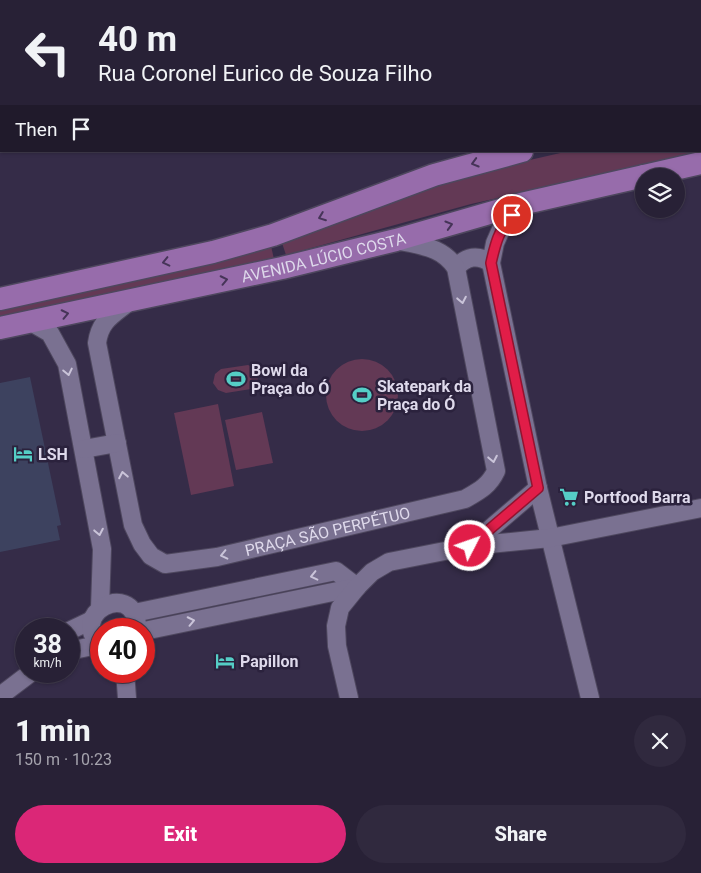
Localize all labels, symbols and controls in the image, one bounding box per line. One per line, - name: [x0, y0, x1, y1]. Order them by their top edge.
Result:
- text: 40 m: [98, 19, 177, 60]
- icon: left: [15, 20, 80, 85]
- text: Rua Coronel Eurico de Souza Filho: [98, 61, 432, 86]
- icon: arrive: [67, 115, 95, 143]
- text: Then: [15, 118, 57, 141]
- one-way arrow: [471, 158, 479, 168]
- map controls: [635, 168, 685, 218]
- button: layers: [635, 168, 685, 218]
- pin: [491, 194, 533, 236]
- icon: arrive: [498, 201, 526, 229]
- one-way arrow: [318, 211, 327, 221]
- one-way arrow: [445, 220, 453, 230]
- street label: AVENIDA LÚCIO COSTA: [240, 228, 408, 286]
- one-way arrow: [161, 256, 170, 267]
- one-way arrow: [219, 276, 228, 286]
- one-way arrow: [456, 295, 467, 304]
- one-way arrow: [60, 310, 69, 320]
- place label: Bowl da Praça do Ó: [251, 361, 329, 398]
- one-way arrow: [63, 368, 73, 377]
- sports icon: Bowl da Praça do Ó: [225, 368, 247, 390]
- place label: Skatepark da Praça do Ó: [377, 377, 472, 414]
- sports icon: Skatepark da Praça do Ó: [351, 384, 373, 406]
- hotel icon: LSH: [12, 443, 34, 465]
- place label: LSH: [38, 445, 68, 464]
- one-way arrow: [488, 455, 498, 464]
- one-way arrow: [118, 471, 129, 480]
- supermarket icon: Portfood Barra: [558, 486, 580, 508]
- place label: Portfood Barra: [584, 488, 691, 507]
- street label: PRAÇA SÃO PERPÉTUO: [243, 503, 412, 560]
- position arrow: [443, 519, 495, 571]
- one-way arrow: [93, 527, 104, 536]
- one-way arrow: [220, 549, 228, 560]
- one-way arrow: [310, 570, 318, 581]
- one-way arrow: [187, 616, 196, 627]
- speed limit sign: 40: [90, 618, 155, 683]
- text: 38: [33, 630, 62, 659]
- hotel icon: Papillon: [214, 650, 236, 672]
- place label: Papillon: [240, 652, 299, 671]
- text: km/h: [33, 656, 62, 670]
- text: 1 min: [15, 713, 91, 748]
- button: close: [634, 715, 686, 767]
- text: 150 m · 10:23: [15, 750, 112, 769]
- button: Exit: [15, 805, 346, 863]
- button: Share: [356, 805, 686, 863]

